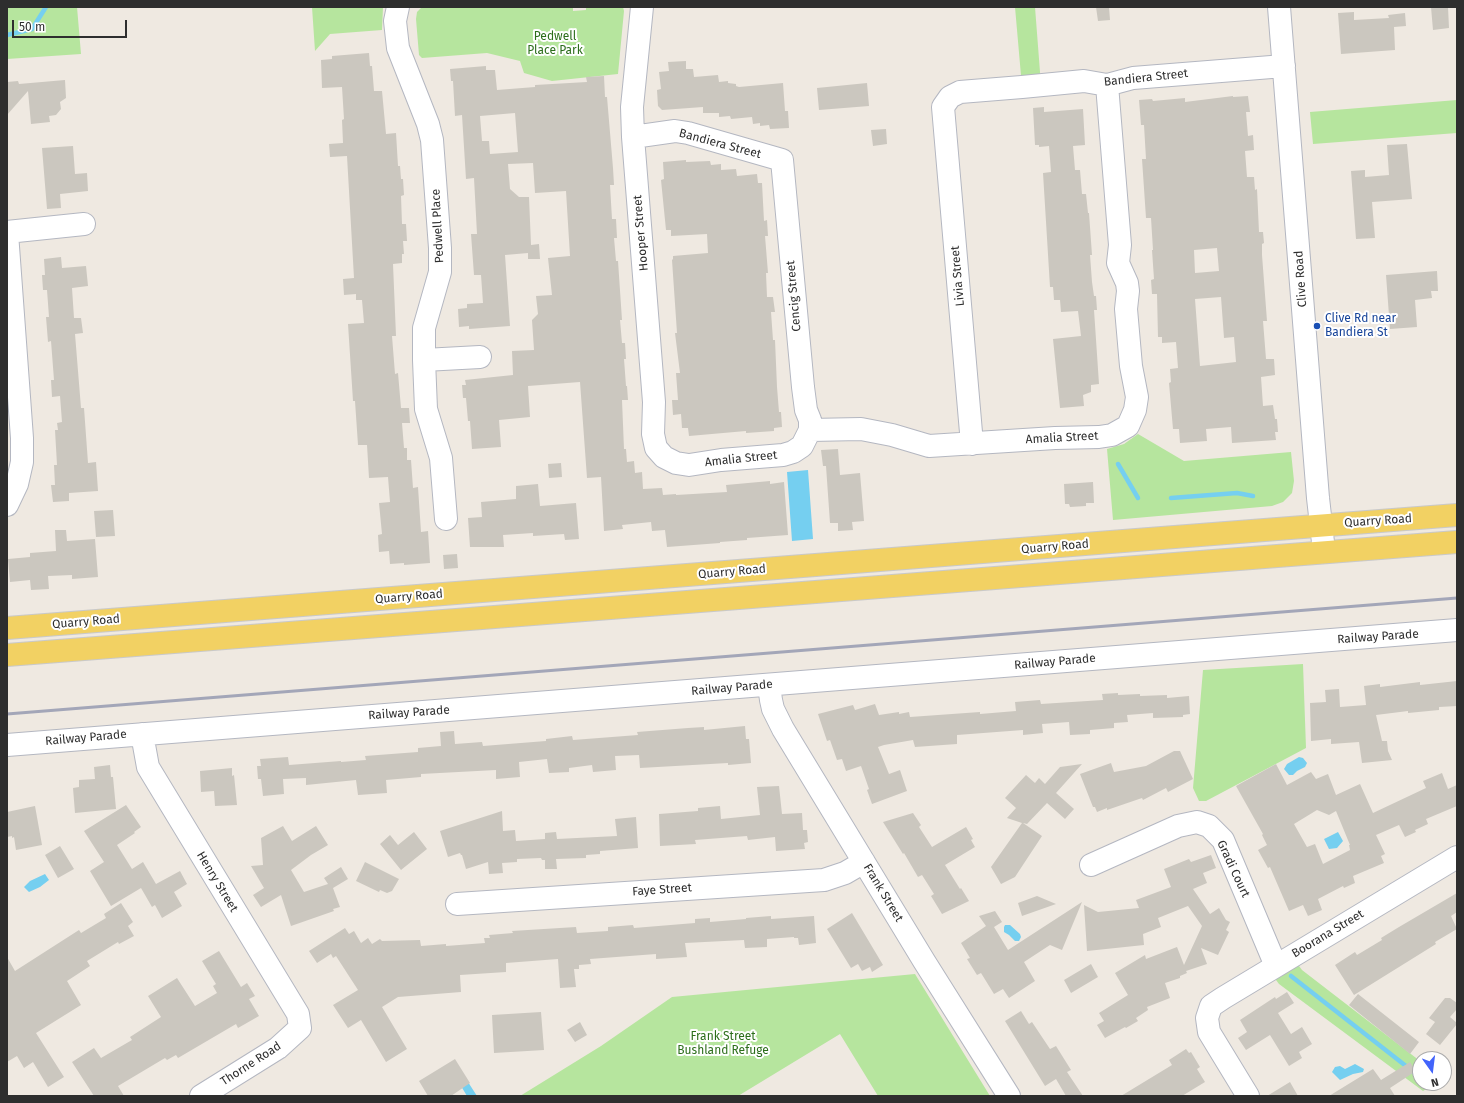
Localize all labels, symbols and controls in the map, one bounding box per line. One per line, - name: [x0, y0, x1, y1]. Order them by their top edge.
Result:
- scale bar: [14, 12, 129, 38]
- text: 50 m: [19, 20, 45, 34]
- park label: Pedwell Place Park: [527, 30, 583, 58]
- street label: Bandiera Street: [1103, 66, 1189, 90]
- street label: Bandiera Street: [677, 126, 763, 162]
- street label: Pedwell Place: [429, 188, 447, 264]
- street label: Hooper Street: [631, 194, 651, 272]
- street label: Livia Street: [948, 245, 968, 307]
- street label: Clive Road: [1292, 250, 1310, 308]
- street label: Cencig Street: [784, 260, 804, 332]
- place label: Clive Rd near Bandiera St: [1325, 312, 1396, 340]
- marker: Clive Rd near Bandiera St: [1312, 321, 1322, 331]
- street label: Amalia Street: [1025, 429, 1099, 447]
- street label: Amalia Street: [704, 448, 778, 470]
- street label: Quarry Road: [1344, 511, 1412, 531]
- street label: Quarry Road: [1021, 537, 1089, 557]
- street label: Quarry Road: [698, 562, 766, 582]
- street label: Quarry Road: [375, 587, 443, 607]
- street label: Quarry Road: [52, 612, 120, 632]
- street label: Railway Parade: [1337, 627, 1419, 647]
- street label: Railway Parade: [1014, 651, 1096, 673]
- street label: Railway Parade: [691, 677, 773, 699]
- street label: Railway Parade: [368, 703, 450, 723]
- street label: Railway Parade: [45, 727, 127, 749]
- street label: Gradi Court: [1213, 838, 1253, 900]
- street label: Henry Street: [193, 849, 241, 915]
- street label: Frank Street: [860, 861, 906, 925]
- street label: Faye Street: [632, 881, 692, 899]
- street label: Boorana Street: [1289, 907, 1367, 961]
- park label: Frank Street Bushland Refuge: [677, 1030, 769, 1058]
- street label: Thorne Road: [218, 1039, 284, 1089]
- north arrow: [1412, 1051, 1452, 1091]
- text: N: [1430, 1075, 1440, 1089]

